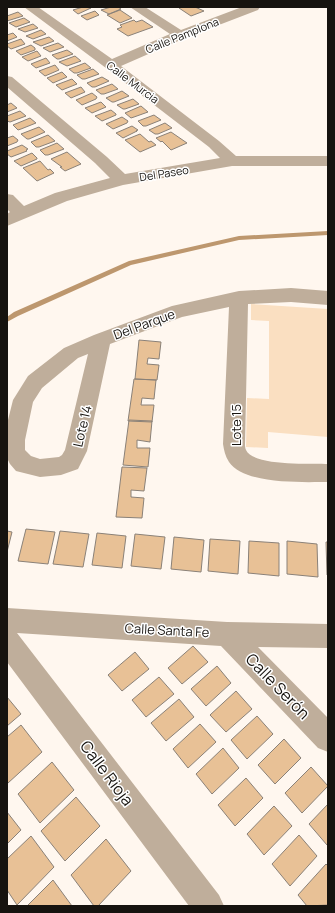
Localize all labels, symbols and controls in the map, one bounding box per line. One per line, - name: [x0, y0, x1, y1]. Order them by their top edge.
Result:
- street label: Calle Pamplona: [143, 13, 221, 57]
- street label: Calle Murcia: [104, 57, 162, 107]
- street label: Del Paseo: [138, 162, 190, 184]
- street label: Del Parque: [111, 304, 178, 343]
- street label: Lote 14: [68, 403, 96, 449]
- street label: Lote 15: [227, 404, 245, 446]
- street label: Calle Santa Fe: [124, 619, 210, 641]
- street label: Calle Serón: [241, 648, 315, 724]
- street label: Calle Rioja: [75, 736, 139, 810]

